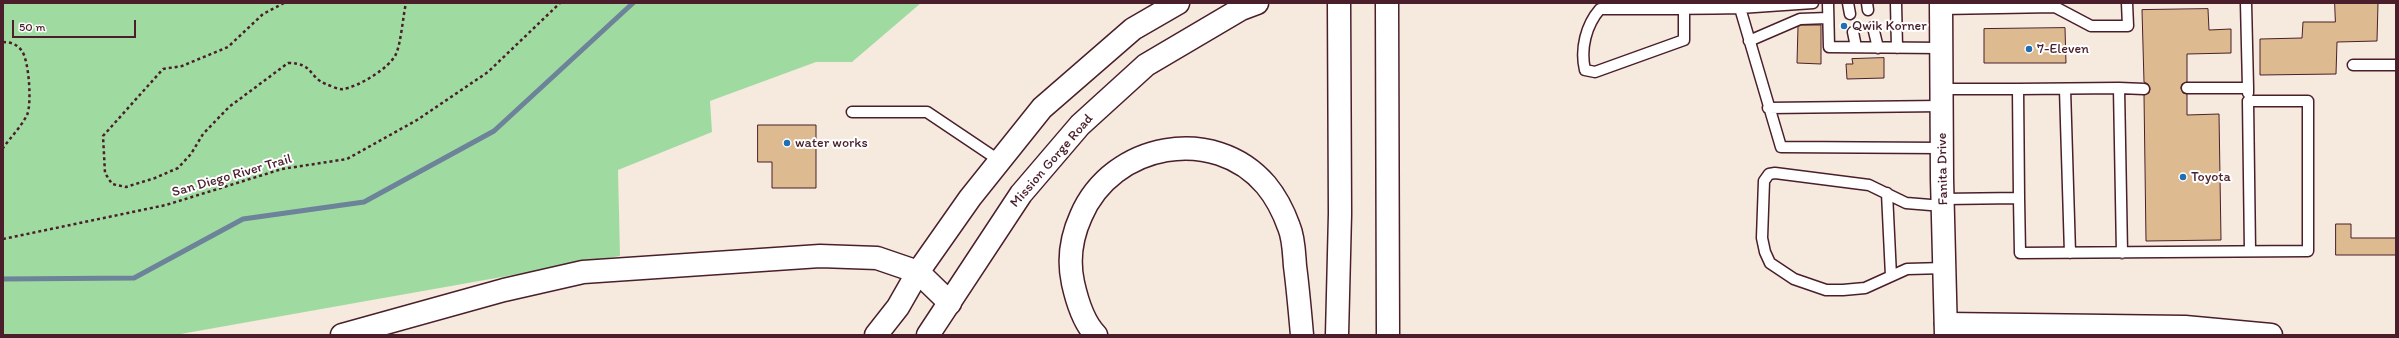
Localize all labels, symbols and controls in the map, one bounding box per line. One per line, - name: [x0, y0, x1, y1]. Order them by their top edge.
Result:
- scale bar: [14, 12, 138, 38]
- place label: Qwik Korner: [1852, 18, 1927, 34]
- text: 50 m: [19, 20, 45, 34]
- marker: Qwik Korner: [1839, 21, 1849, 31]
- place label: 7-Eleven: [2037, 41, 2089, 57]
- marker: 7-Eleven: [2024, 44, 2034, 54]
- street label: Mission Gorge Road: [1007, 111, 1097, 211]
- street label: Fanita Drive: [1934, 133, 1952, 205]
- place label: water works: [795, 135, 868, 151]
- marker: water works: [782, 138, 792, 148]
- street label: San Diego River Trail: [170, 151, 294, 201]
- place label: Toyota: [2191, 169, 2231, 185]
- marker: Toyota: [2178, 172, 2188, 182]

